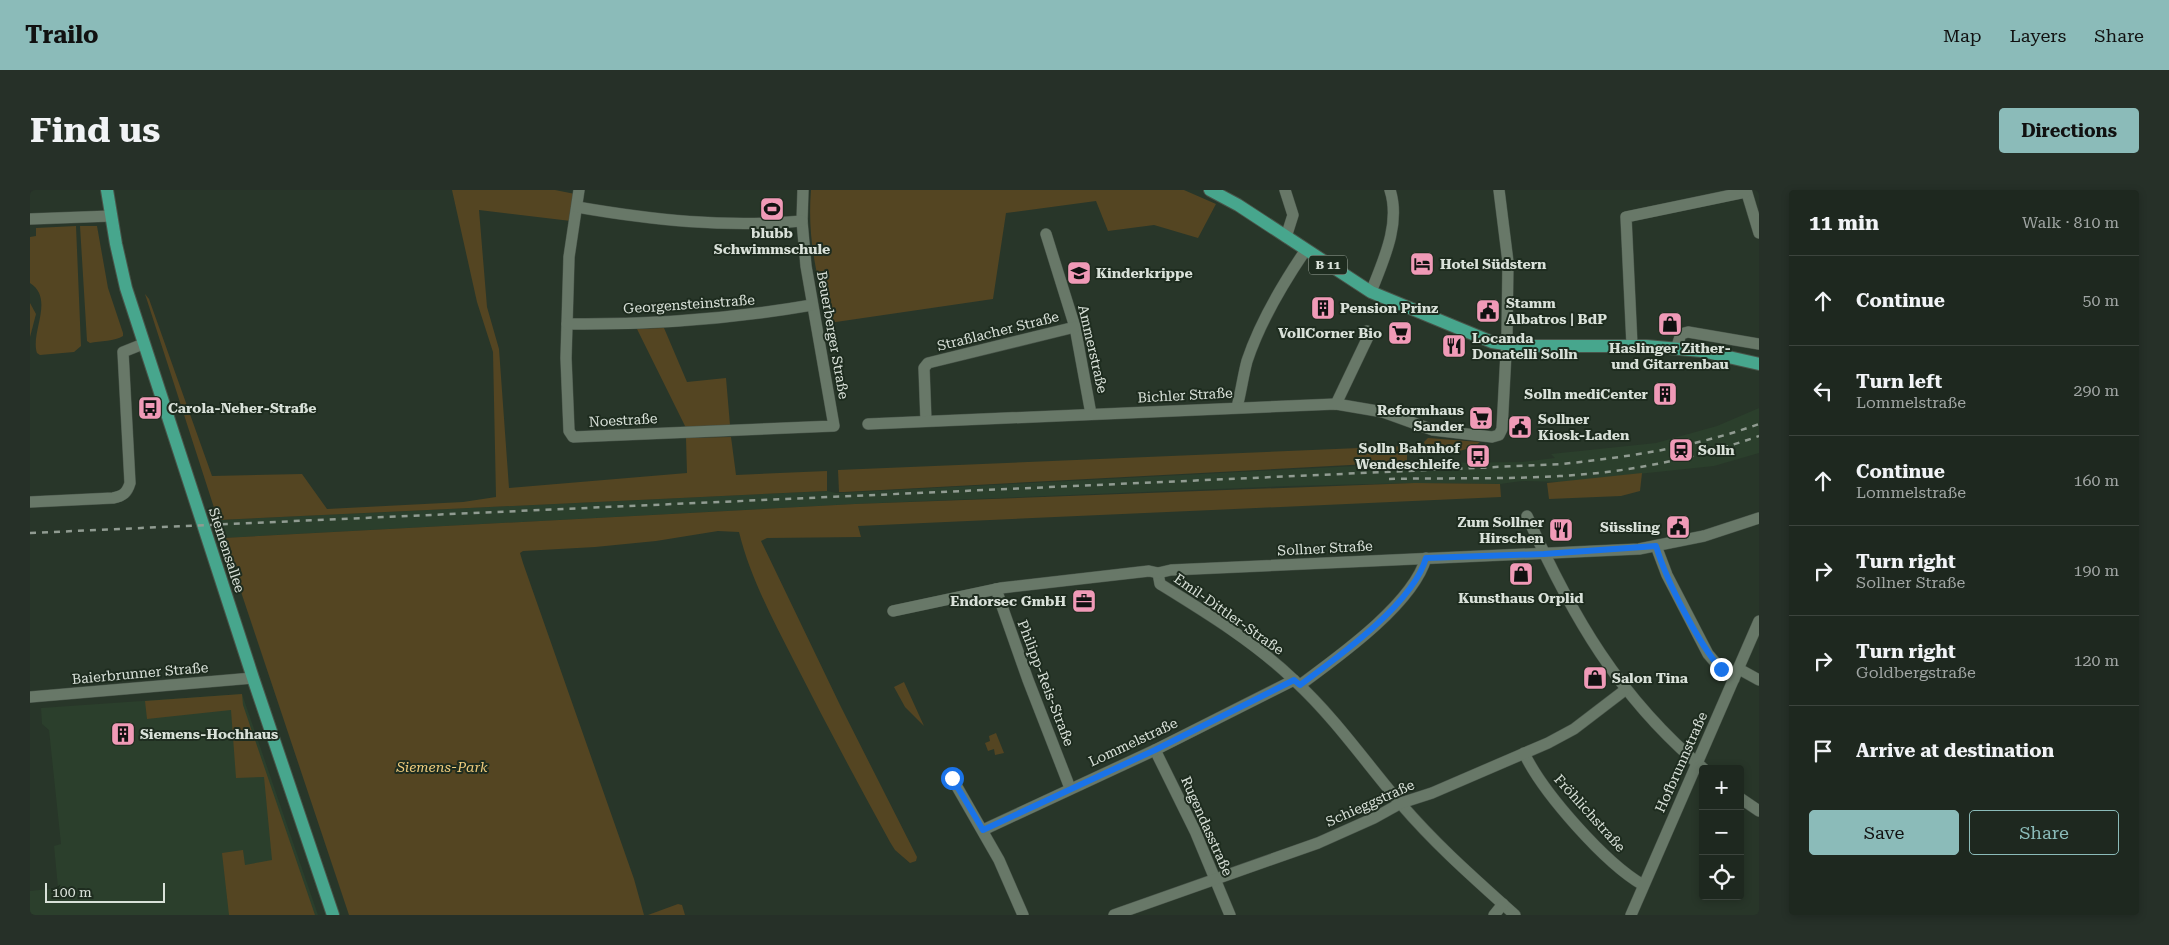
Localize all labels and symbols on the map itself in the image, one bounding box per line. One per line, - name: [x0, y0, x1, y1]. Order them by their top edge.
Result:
- sports icon: blubb Schwimmschule: [759, 196, 785, 222]
- place label: blubb Schwimmschule: [714, 225, 830, 257]
- hotel icon: Hotel Südstern: [1409, 251, 1435, 277]
- road number: B 11: [1309, 256, 1347, 274]
- place label: Hotel Südstern: [1440, 256, 1547, 272]
- school or university icon: Kinderkrippe: [1066, 260, 1092, 286]
- place label: Kinderkrippe: [1096, 265, 1193, 281]
- street label: Beuerberger Straße: [814, 270, 852, 401]
- street label: Georgensteinstraße: [623, 291, 756, 317]
- building icon: Pension Prinz: [1310, 295, 1336, 321]
- place label: Stamm Albatros | BdP: [1506, 295, 1607, 327]
- public building icon: Stamm Albatros | BdP: [1475, 298, 1501, 324]
- place label: Pension Prinz: [1340, 300, 1438, 316]
- street label: Ammerstraße: [1075, 303, 1111, 395]
- street label: Straßlacher Straße: [935, 308, 1061, 354]
- shop icon: Haslinger Zither- und Gitarrenbau: [1657, 311, 1683, 337]
- supermarket icon: VollCorner Bio: [1387, 320, 1413, 346]
- place label: VollCorner Bio: [1278, 325, 1382, 341]
- place label: Locanda Donatelli Solln: [1472, 330, 1578, 362]
- restaurant icon: Locanda Donatelli Solln: [1441, 333, 1467, 359]
- place label: Haslinger Zither- und Gitarrenbau: [1609, 340, 1731, 372]
- building icon: Solln mediCenter: [1652, 381, 1678, 407]
- street label: Bichler Straße: [1137, 385, 1233, 405]
- place label: Solln mediCenter: [1524, 386, 1649, 402]
- bus stop icon: Carola-Neher-Straße: [137, 395, 163, 421]
- place label: Carola-Neher-Straße: [168, 400, 317, 416]
- place label: Reformhaus Sander: [1377, 402, 1465, 434]
- supermarket icon: Reformhaus Sander: [1468, 405, 1494, 431]
- street label: Noestraße: [588, 410, 658, 430]
- place label: Sollner Kiosk-Laden: [1538, 411, 1630, 443]
- public building icon: Sollner Kiosk-Laden: [1507, 414, 1533, 440]
- station icon: Solln: [1668, 437, 1694, 463]
- place label: Solln Bahnhof Wendeschleife: [1355, 440, 1461, 472]
- place label: Solln: [1698, 442, 1735, 458]
- bus stop icon: Solln Bahnhof Wendeschleife: [1465, 443, 1491, 469]
- street label: Siemensallee: [206, 505, 248, 595]
- place label: Zum Sollner Hirschen: [1458, 514, 1545, 546]
- public building icon: Süssling: [1665, 514, 1691, 540]
- restaurant icon: Zum Sollner Hirschen: [1548, 517, 1574, 543]
- place label: Süssling: [1600, 519, 1660, 535]
- street label: Sollner Straße: [1277, 537, 1374, 558]
- shop icon: Kunsthaus Orplid: [1508, 561, 1534, 587]
- street label: Emil-Dittler-Straße: [1171, 570, 1287, 658]
- office icon: Endorsec GmbH: [1071, 588, 1097, 614]
- place label: Kunsthaus Orplid: [1458, 590, 1584, 606]
- place label: Endorsec GmbH: [950, 593, 1066, 609]
- street label: Philipp-Reis-Straße: [1015, 618, 1078, 749]
- route end: [1710, 658, 1733, 681]
- street label: Baierbrunner Straße: [71, 659, 209, 687]
- shop icon: Salon Tina: [1582, 665, 1608, 691]
- place label: Salon Tina: [1612, 670, 1689, 686]
- street label: Hofbrunnstraße: [1652, 709, 1710, 815]
- street label: Lommelstraße: [1086, 714, 1180, 770]
- building icon: Siemens-Hochhaus: [110, 721, 136, 747]
- place label: Siemens-Hochhaus: [140, 726, 278, 742]
- park label: Siemens-Park: [395, 759, 488, 775]
- route start: [941, 767, 964, 790]
- street label: Fröhlichstraße: [1551, 771, 1629, 855]
- street label: Rugendasstraße: [1178, 774, 1236, 878]
- street label: Schieggstraße: [1323, 776, 1417, 830]
- scale bar: [45, 880, 165, 903]

